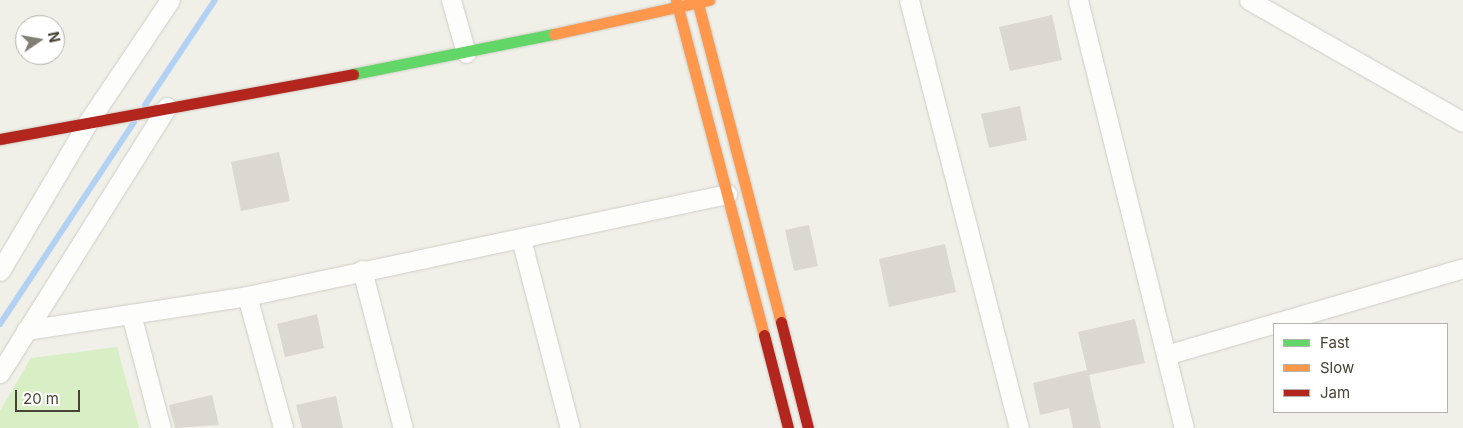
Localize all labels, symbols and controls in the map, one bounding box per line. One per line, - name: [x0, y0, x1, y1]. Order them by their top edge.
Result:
- north arrow: [15, 15, 65, 65]
- text: N: [45, 30, 64, 44]
- legend: [1273, 323, 1448, 413]
- text: Fast: [1320, 333, 1350, 352]
- text: Slow: [1320, 358, 1354, 377]
- scale bar: [18, 380, 82, 412]
- text: Jam: [1320, 383, 1350, 402]
- text: 20 m: [23, 389, 59, 408]

